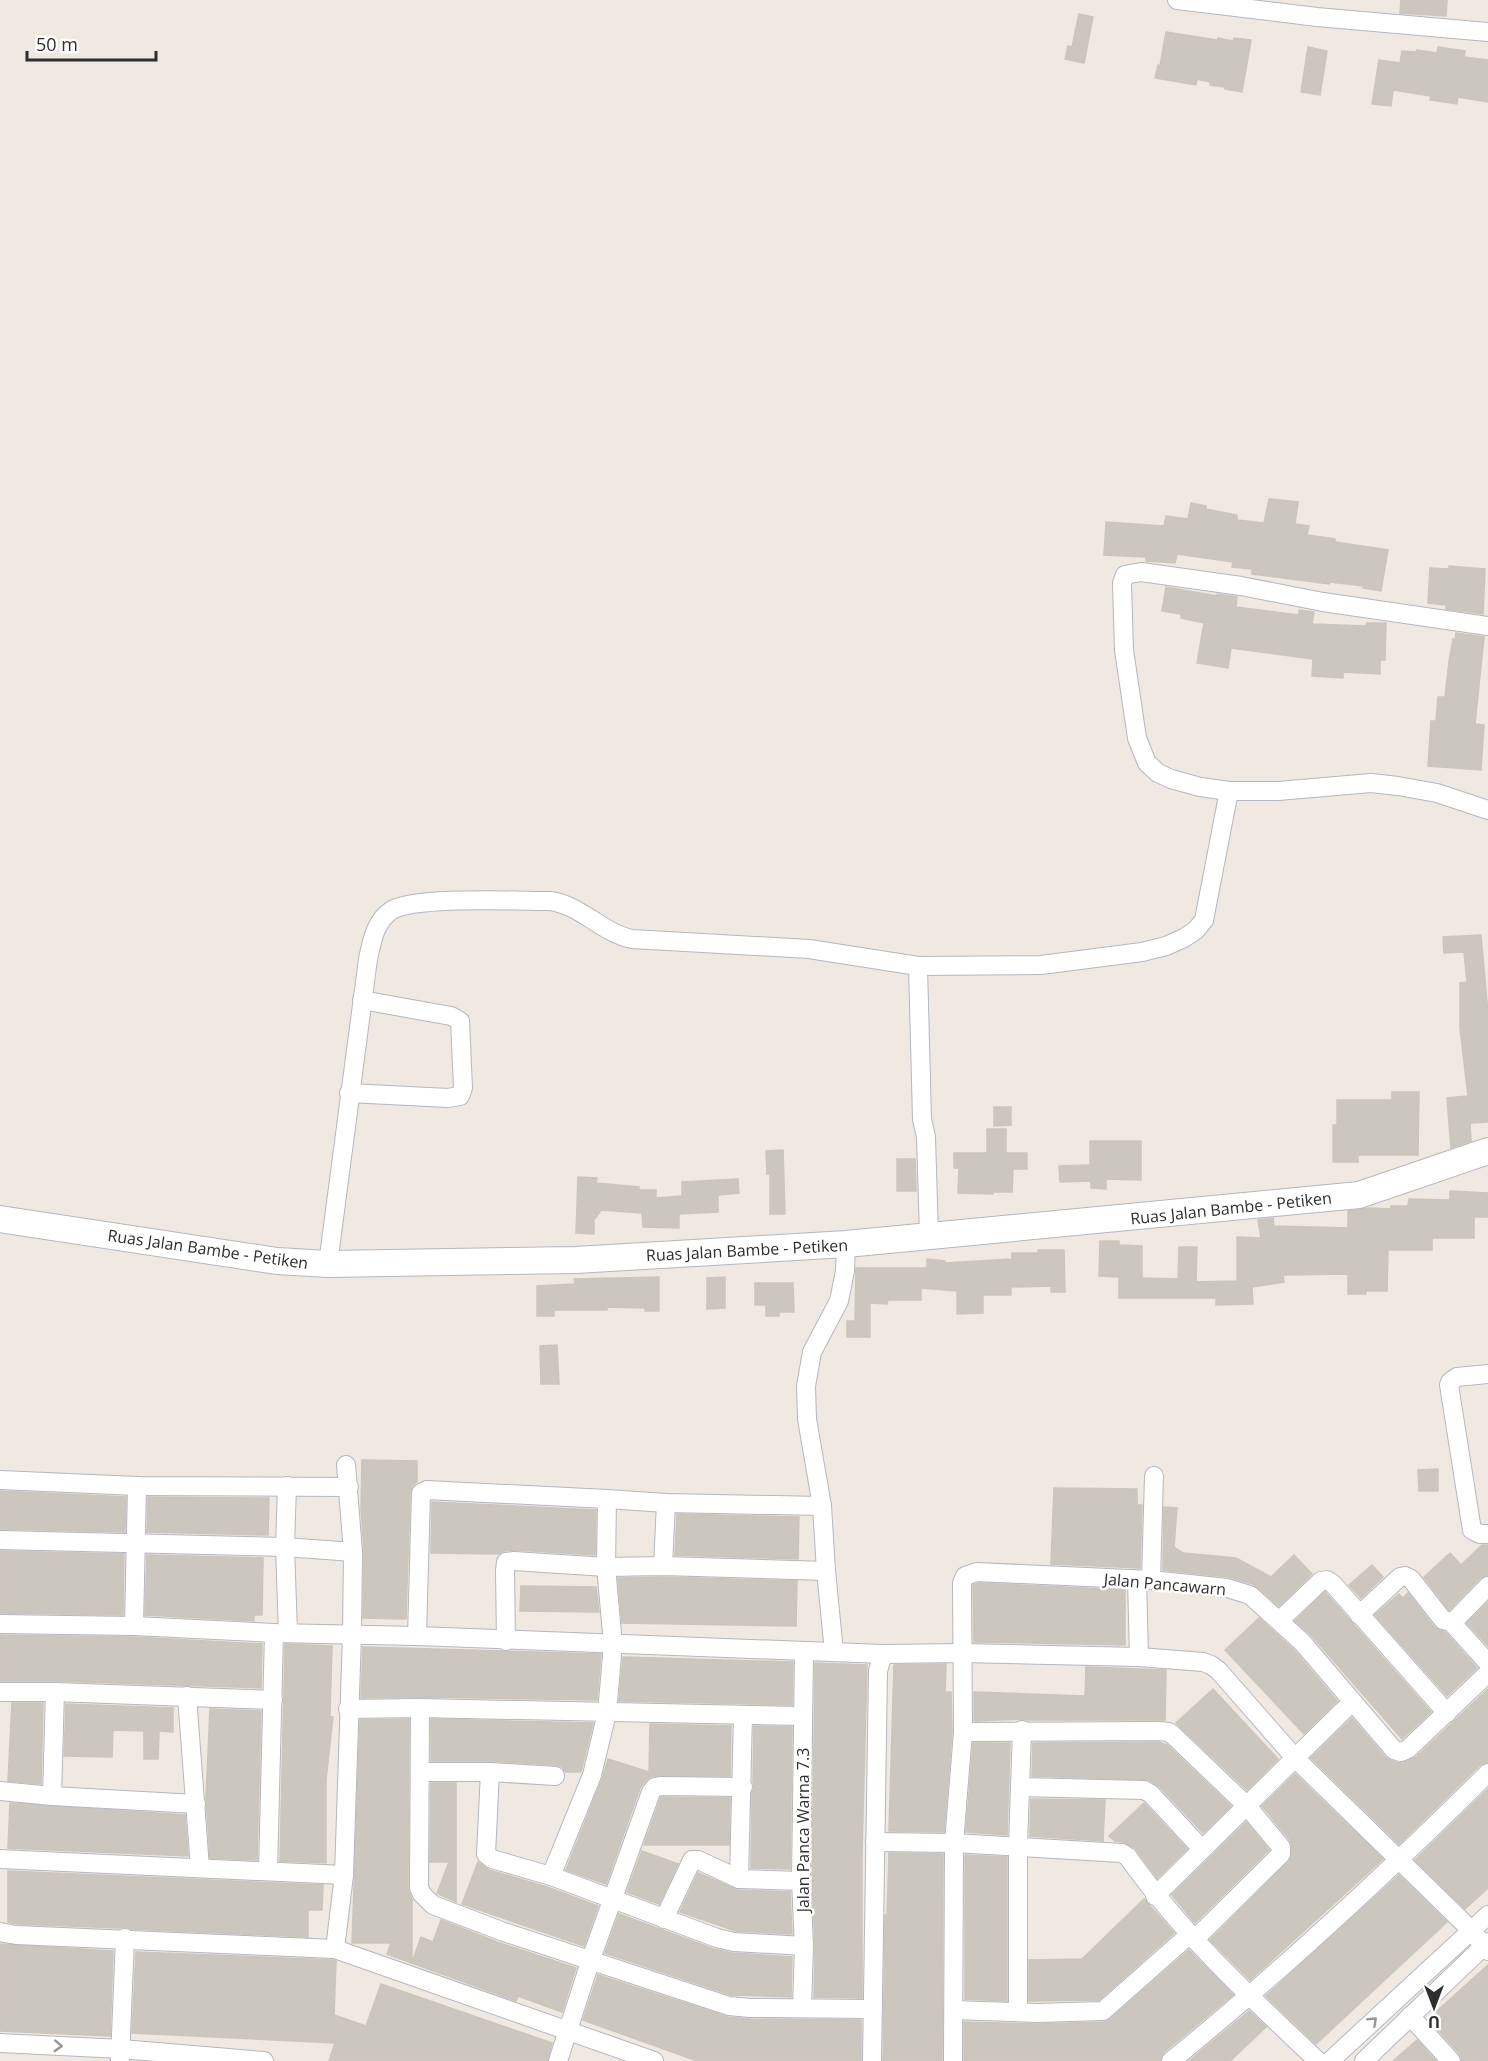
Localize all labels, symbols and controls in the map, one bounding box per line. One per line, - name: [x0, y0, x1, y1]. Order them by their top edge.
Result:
- scale bar: [27, 24, 156, 62]
- text: 50 m: [36, 32, 78, 56]
- street label: Ruas Jalan Bambe - Petiken: [1129, 1186, 1333, 1230]
- street label: Ruas Jalan Bambe - Petiken: [106, 1224, 310, 1274]
- street label: Ruas Jalan Bambe - Petiken: [645, 1234, 849, 1266]
- street label: Jalan Pancawarn: [1101, 1568, 1227, 1600]
- street label: Jalan Panca Warna 7.3: [792, 1748, 814, 1914]
- north arrow: [1404, 1977, 1464, 2037]
- text: U: [1428, 2011, 1440, 2033]
- one-way arrow: [1366, 2017, 1376, 2028]
- one-way arrow: [54, 2040, 63, 2053]

